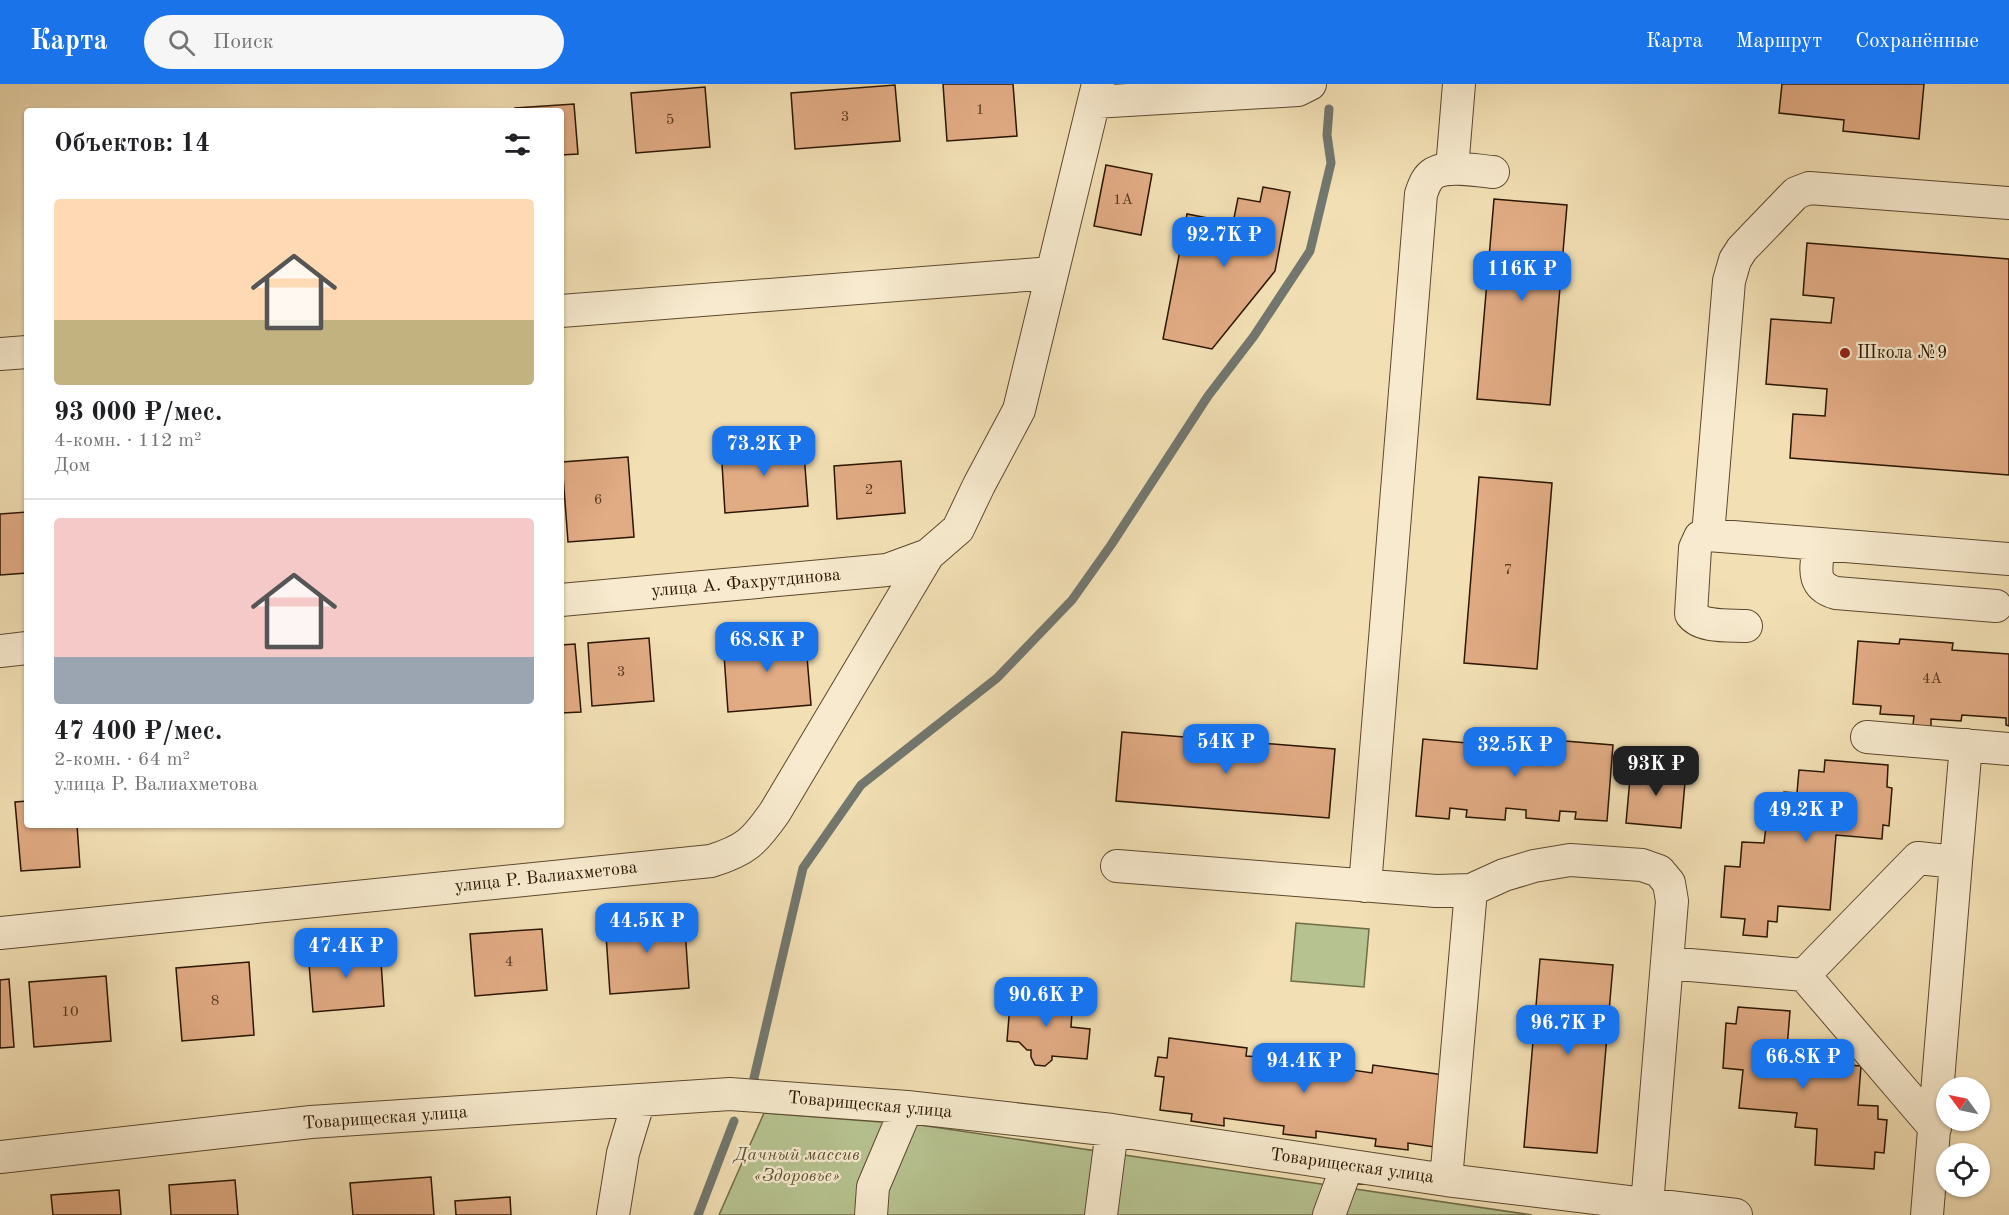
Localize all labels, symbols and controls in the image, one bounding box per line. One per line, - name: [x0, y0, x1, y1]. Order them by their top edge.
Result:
- search box: [144, 15, 564, 69]
- icon: search: [165, 26, 198, 59]
- text: Карта: [30, 28, 108, 56]
- text: Поиск: [213, 31, 274, 53]
- text: Карта: [1646, 31, 1703, 52]
- text: Маршрут: [1736, 31, 1822, 52]
- text: Сохранённые: [1855, 31, 1979, 52]
- house number: 1: [976, 103, 984, 118]
- house number: 3: [841, 110, 849, 125]
- house number: 5: [666, 113, 674, 128]
- icon: filters: [501, 128, 534, 161]
- text: Объектов: 14: [54, 131, 210, 157]
- house number: 1А: [1113, 193, 1134, 208]
- pin: 92.7K ₽: [1169, 217, 1279, 268]
- text: 92.7K ₽: [1186, 226, 1262, 246]
- icon: home: [240, 238, 348, 346]
- pin: 116K ₽: [1473, 251, 1571, 302]
- text: 116K ₽: [1487, 260, 1557, 280]
- place label: Школа №9: [1857, 344, 1947, 362]
- marker: Школа №9: [1838, 346, 1852, 360]
- text: 93 000 ₽/мес.: [54, 400, 222, 426]
- pin: 73.2K ₽: [709, 426, 819, 477]
- text: 4-комн. · 112 m²: [54, 431, 202, 451]
- text: 73.2K ₽: [726, 435, 802, 455]
- text: Дом: [54, 456, 90, 476]
- house number: 2: [865, 483, 873, 498]
- house number: 6: [594, 493, 602, 508]
- icon: home: [240, 557, 348, 665]
- house number: 7: [1504, 563, 1512, 578]
- street label: улица А. Фахрутдинова: [651, 566, 842, 600]
- pin: 68.8K ₽: [712, 622, 822, 673]
- text: 68.8K ₽: [729, 631, 805, 651]
- house number: 3: [617, 665, 625, 680]
- house number: 4А: [1922, 672, 1943, 687]
- text: 47 400 ₽/мес.: [54, 719, 222, 745]
- pin: 54K ₽: [1184, 724, 1268, 775]
- pin: 32.5K ₽: [1460, 727, 1570, 778]
- text: 54K ₽: [1197, 733, 1255, 753]
- text: 32.5K ₽: [1477, 736, 1553, 756]
- pin: 93K ₽: [1614, 746, 1698, 797]
- text: 2-комн. · 64 m²: [54, 750, 190, 770]
- text: 93K ₽: [1627, 755, 1685, 775]
- text: улица Р. Валиахметова: [54, 775, 258, 795]
- pin: 49.2K ₽: [1751, 792, 1861, 843]
- text: 49.2K ₽: [1768, 801, 1844, 821]
- street label: улица Р. Валиахметова: [454, 858, 638, 896]
- pin: 44.5K ₽: [592, 903, 702, 954]
- text: 44.5K ₽: [609, 912, 685, 932]
- pin: 47.4K ₽: [291, 928, 401, 979]
- text: 47.4K ₽: [308, 937, 384, 957]
- house number: 4: [505, 955, 513, 970]
- pin: 90.6K ₽: [991, 977, 1101, 1028]
- text: 90.6K ₽: [1008, 986, 1084, 1006]
- house number: 8: [211, 994, 219, 1009]
- house number: 10: [61, 1005, 79, 1020]
- pin: 96.7K ₽: [1513, 1005, 1623, 1056]
- text: 96.7K ₽: [1530, 1014, 1606, 1034]
- pin: 66.8K ₽: [1748, 1039, 1858, 1090]
- pin: 94.4K ₽: [1249, 1043, 1359, 1094]
- text: 66.8K ₽: [1765, 1048, 1841, 1068]
- text: 94.4K ₽: [1266, 1052, 1342, 1072]
- north arrow: [1936, 1077, 1990, 1131]
- map controls: [1936, 1077, 1990, 1197]
- street label: Товарищеская улица: [787, 1089, 953, 1121]
- street label: Товарищеская улица: [302, 1103, 468, 1133]
- button: locate: [1936, 1143, 1990, 1197]
- park label: Дачный массив «Здоровье»: [732, 1146, 860, 1185]
- street label: Товарищеская улица: [1269, 1146, 1435, 1186]

